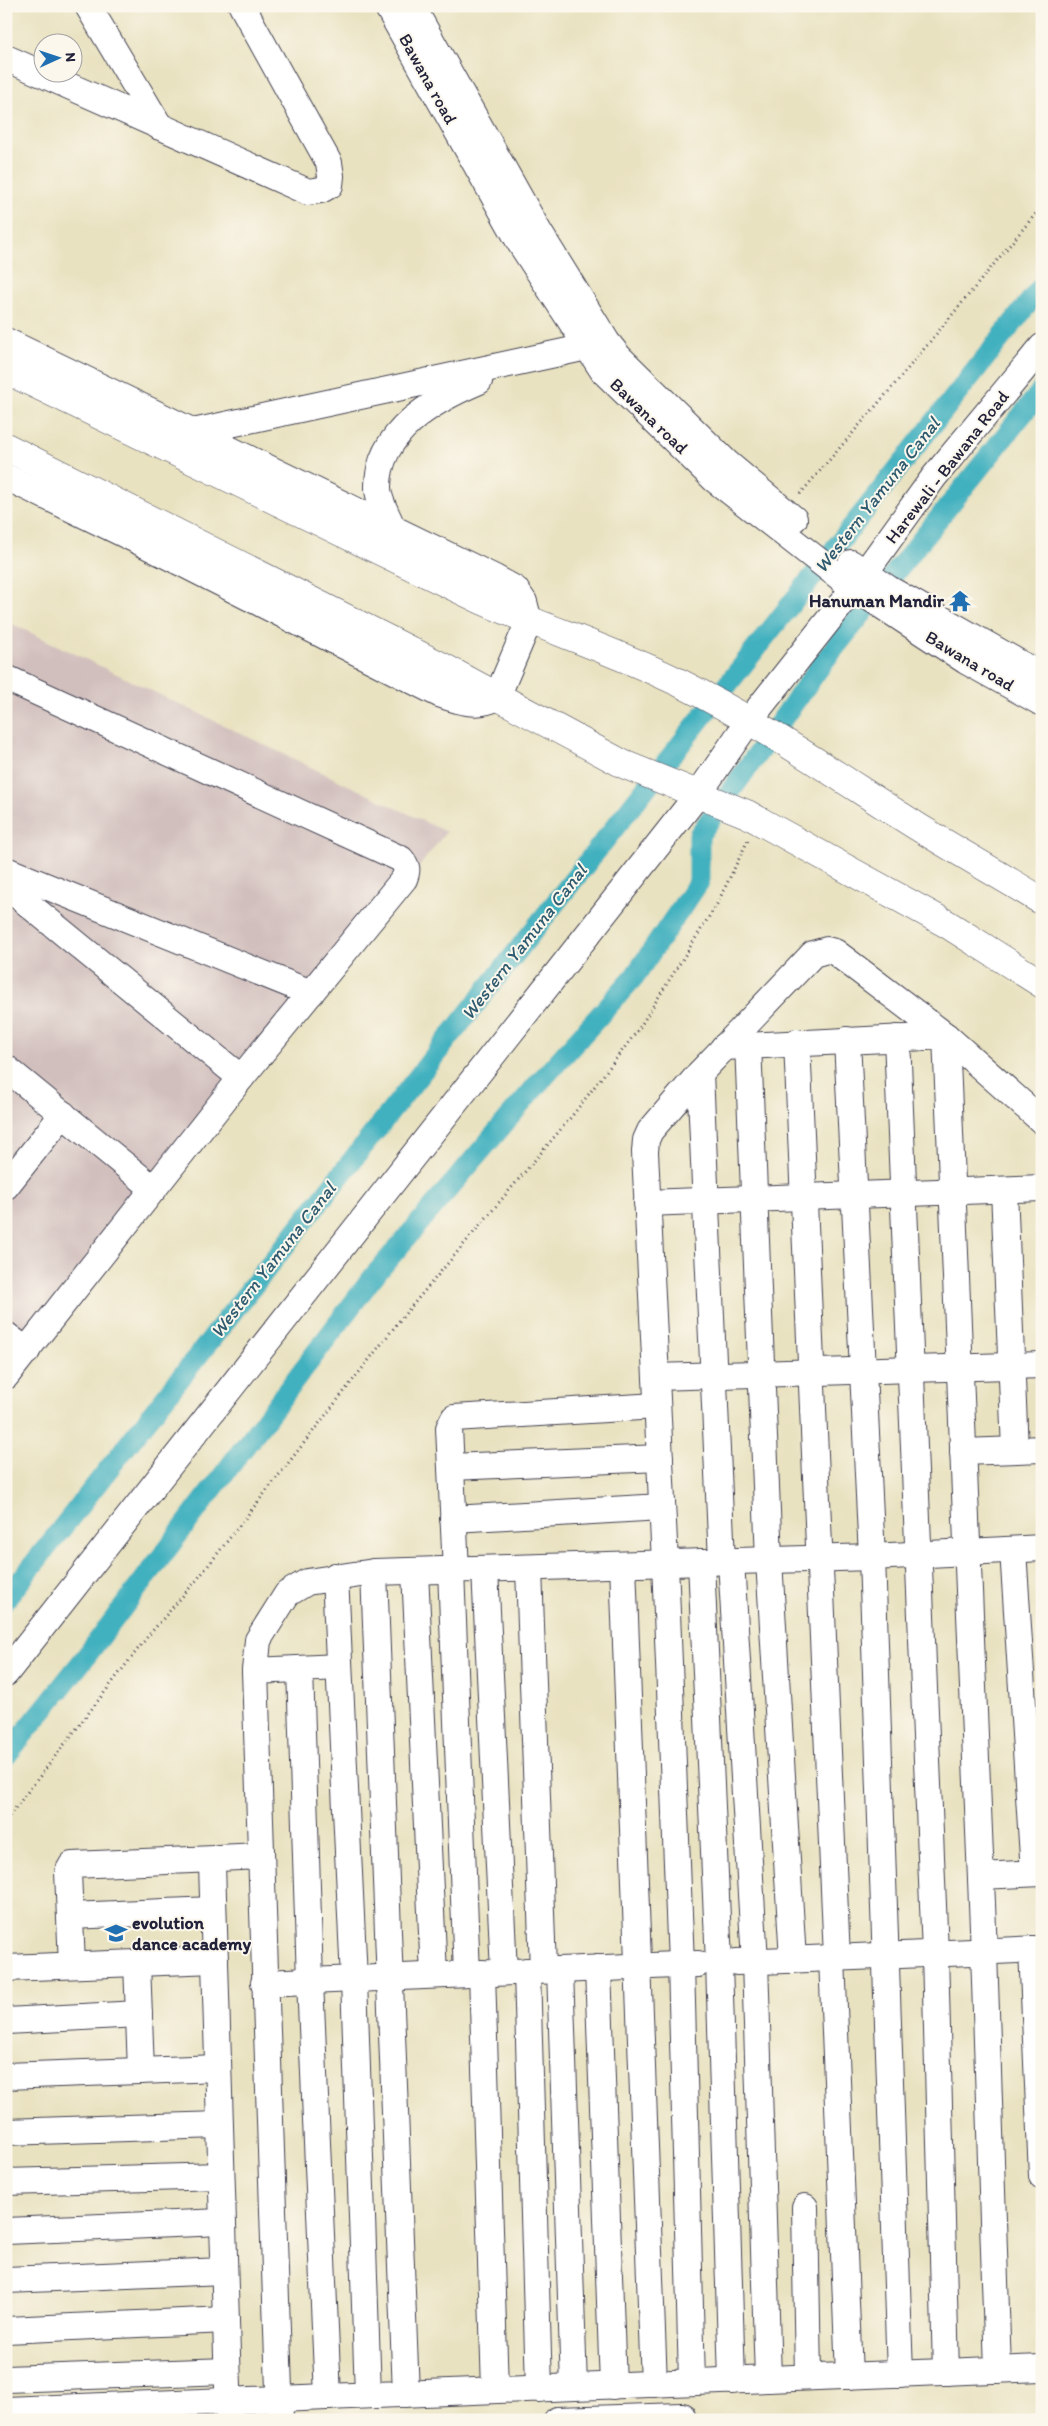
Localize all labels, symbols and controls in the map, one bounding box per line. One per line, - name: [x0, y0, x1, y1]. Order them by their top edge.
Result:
- street label: Bawana road: [394, 30, 462, 128]
- north arrow: [32, 32, 82, 82]
- text: N: [62, 52, 79, 63]
- street label: Bawana road: [605, 373, 693, 459]
- street label: Harewali - Bawana Road: [880, 386, 1014, 548]
- water label: Western Yamuna Canal: [809, 411, 946, 577]
- temple icon: Hanuman Mandir: [947, 588, 973, 614]
- place label: Hanuman Mandir: [809, 590, 945, 612]
- street label: Bawana road: [921, 626, 1019, 696]
- water label: Western Yamuna Canal: [456, 858, 593, 1024]
- water label: Western Yamuna Canal: [205, 1176, 342, 1342]
- place label: evolution dance academy: [132, 1912, 251, 1955]
- school or university icon: evolution dance academy: [103, 1920, 129, 1946]

